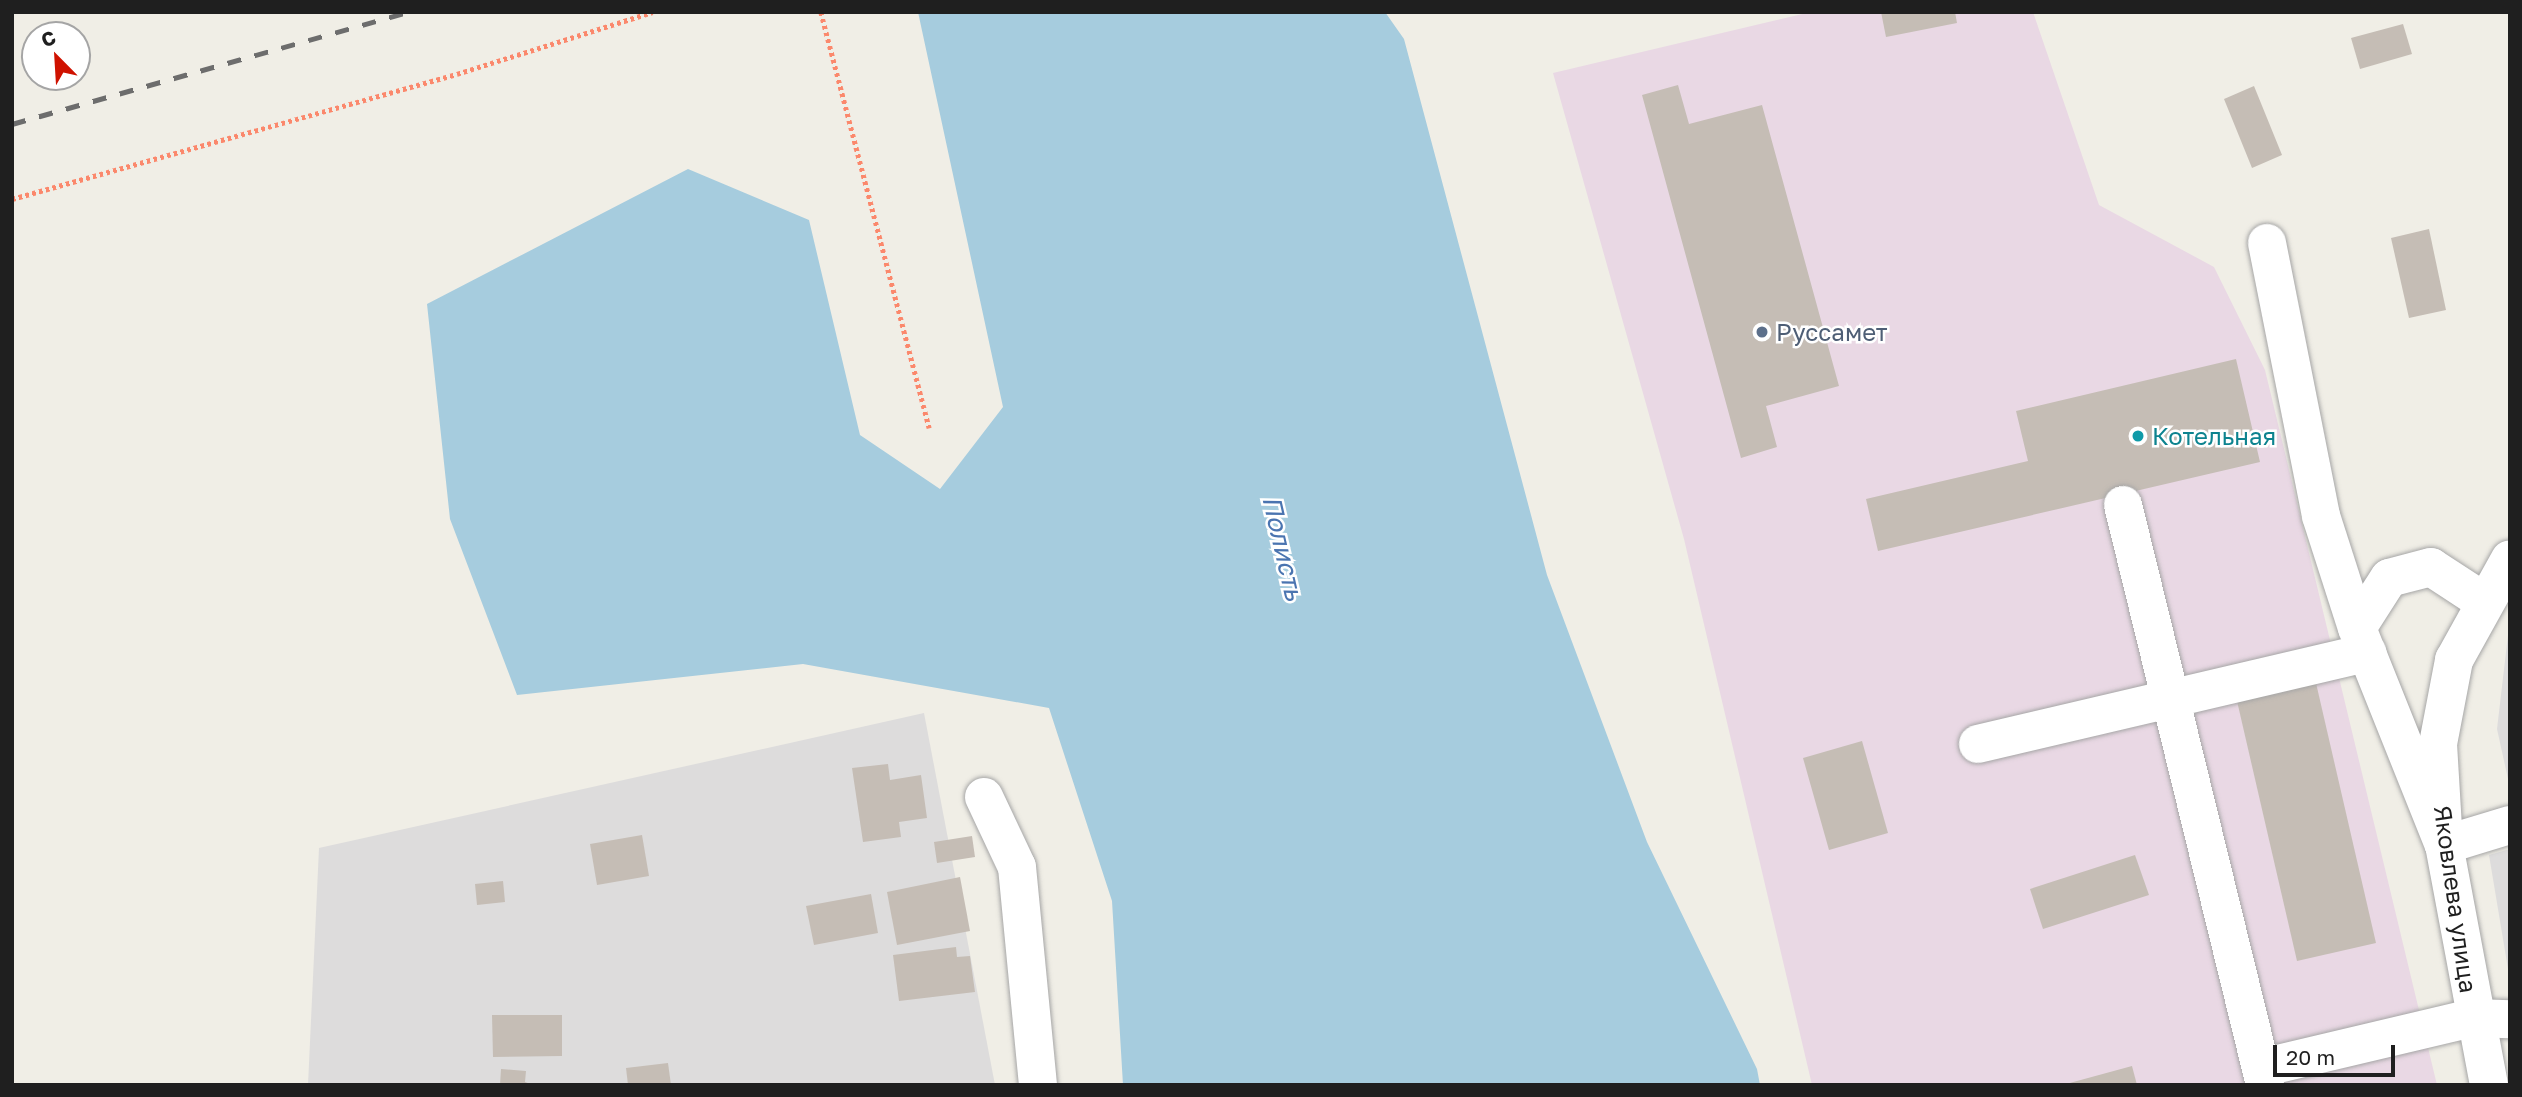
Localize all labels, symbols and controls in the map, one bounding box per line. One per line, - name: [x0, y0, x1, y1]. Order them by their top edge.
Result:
- north arrow: [21, 21, 91, 91]
- text: С: [37, 25, 59, 51]
- place label: Руссамет: [1776, 318, 1888, 346]
- marker: Руссамет: [1754, 324, 1770, 340]
- place label: Котельная: [2152, 422, 2276, 450]
- marker: Котельная: [2130, 428, 2146, 444]
- water label: Полисть: [1256, 493, 1310, 603]
- street label: Яковлева улица: [2429, 803, 2483, 995]
- scale bar: [2277, 1030, 2400, 1074]
- text: 20 m: [2286, 1044, 2335, 1070]

